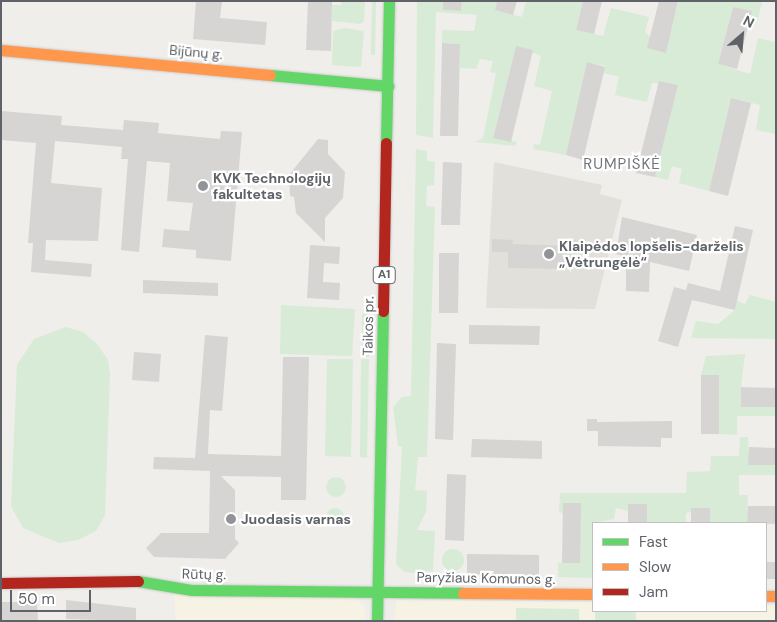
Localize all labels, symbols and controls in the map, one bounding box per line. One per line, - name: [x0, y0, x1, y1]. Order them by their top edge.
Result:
- north arrow: [717, 10, 767, 60]
- text: N: [740, 11, 757, 32]
- street label: Bijūnų g.: [169, 41, 223, 63]
- district label: RUMPIŠKĖ: [582, 156, 662, 174]
- place label: KVK Technologijų fakultetas: [213, 170, 331, 202]
- marker: KVK Technologijų fakultetas: [197, 180, 209, 192]
- place label: Klaipėdos lopšelis-darželis „Vėtrungėlė“: [559, 238, 744, 270]
- marker: Klaipėdos lopšelis-darželis „Vėtrungėlė“: [543, 248, 555, 260]
- road number: A1: [372, 266, 396, 284]
- street label: Taikos pr.: [359, 296, 377, 356]
- place label: Juodasis varnas: [241, 511, 351, 527]
- marker: Juodasis varnas: [225, 513, 237, 525]
- legend: [592, 522, 767, 612]
- text: Fast: [639, 532, 668, 552]
- text: Slow: [639, 557, 671, 577]
- street label: Rūtų g.: [182, 565, 226, 583]
- street label: Paryžiaus Komunos g.: [417, 568, 555, 588]
- scale bar: [12, 580, 94, 612]
- text: Jam: [639, 582, 668, 602]
- text: 50 m: [18, 589, 55, 609]

